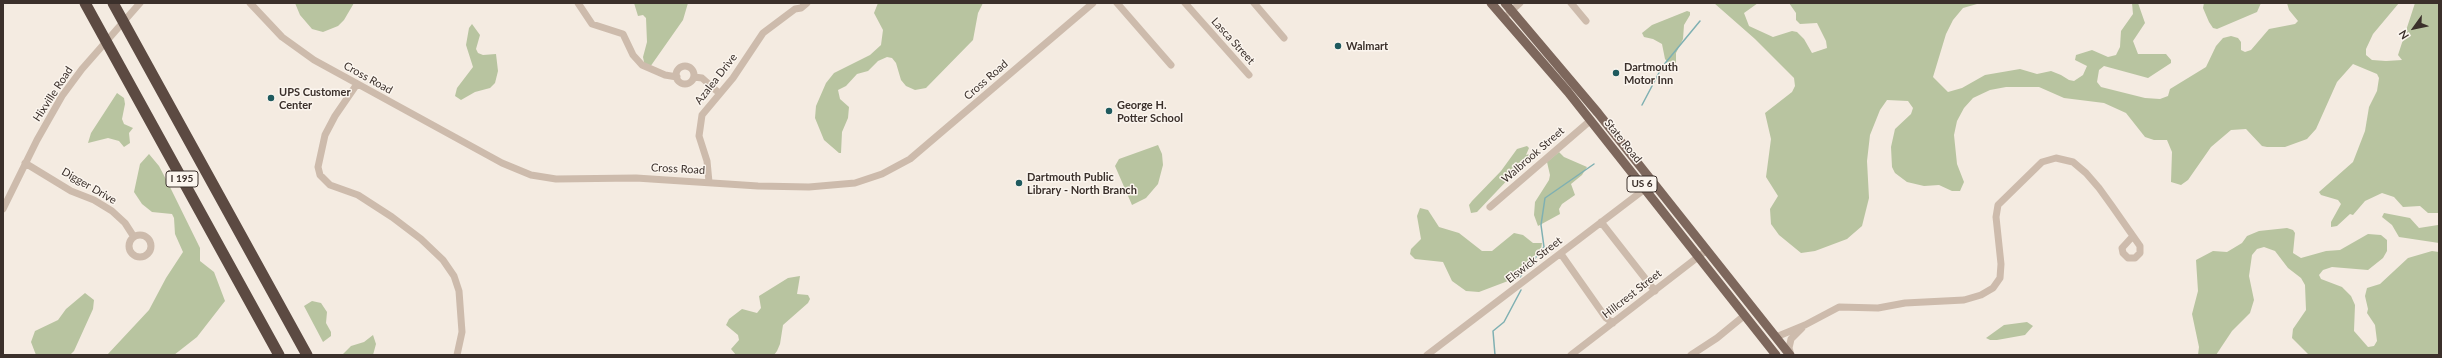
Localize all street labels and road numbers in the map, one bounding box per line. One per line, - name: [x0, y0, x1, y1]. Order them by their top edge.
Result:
- street label: Lasca Street: [1209, 15, 1257, 67]
- street label: Azalea Drive: [692, 51, 740, 107]
- street label: Cross Road: [961, 57, 1011, 103]
- street label: Cross Road: [341, 59, 395, 97]
- street label: Hixville Road: [30, 64, 76, 124]
- street label: State Road: [1602, 117, 1644, 165]
- street label: Walbrook Street: [1499, 124, 1567, 186]
- street label: Cross Road: [651, 161, 705, 177]
- street label: Digger Drive: [59, 165, 119, 207]
- road number: I 195: [166, 171, 198, 187]
- road number: US 6: [1627, 176, 1657, 192]
- street label: Elswick Street: [1503, 234, 1565, 286]
- street label: Hillcrest Street: [1600, 267, 1664, 321]

